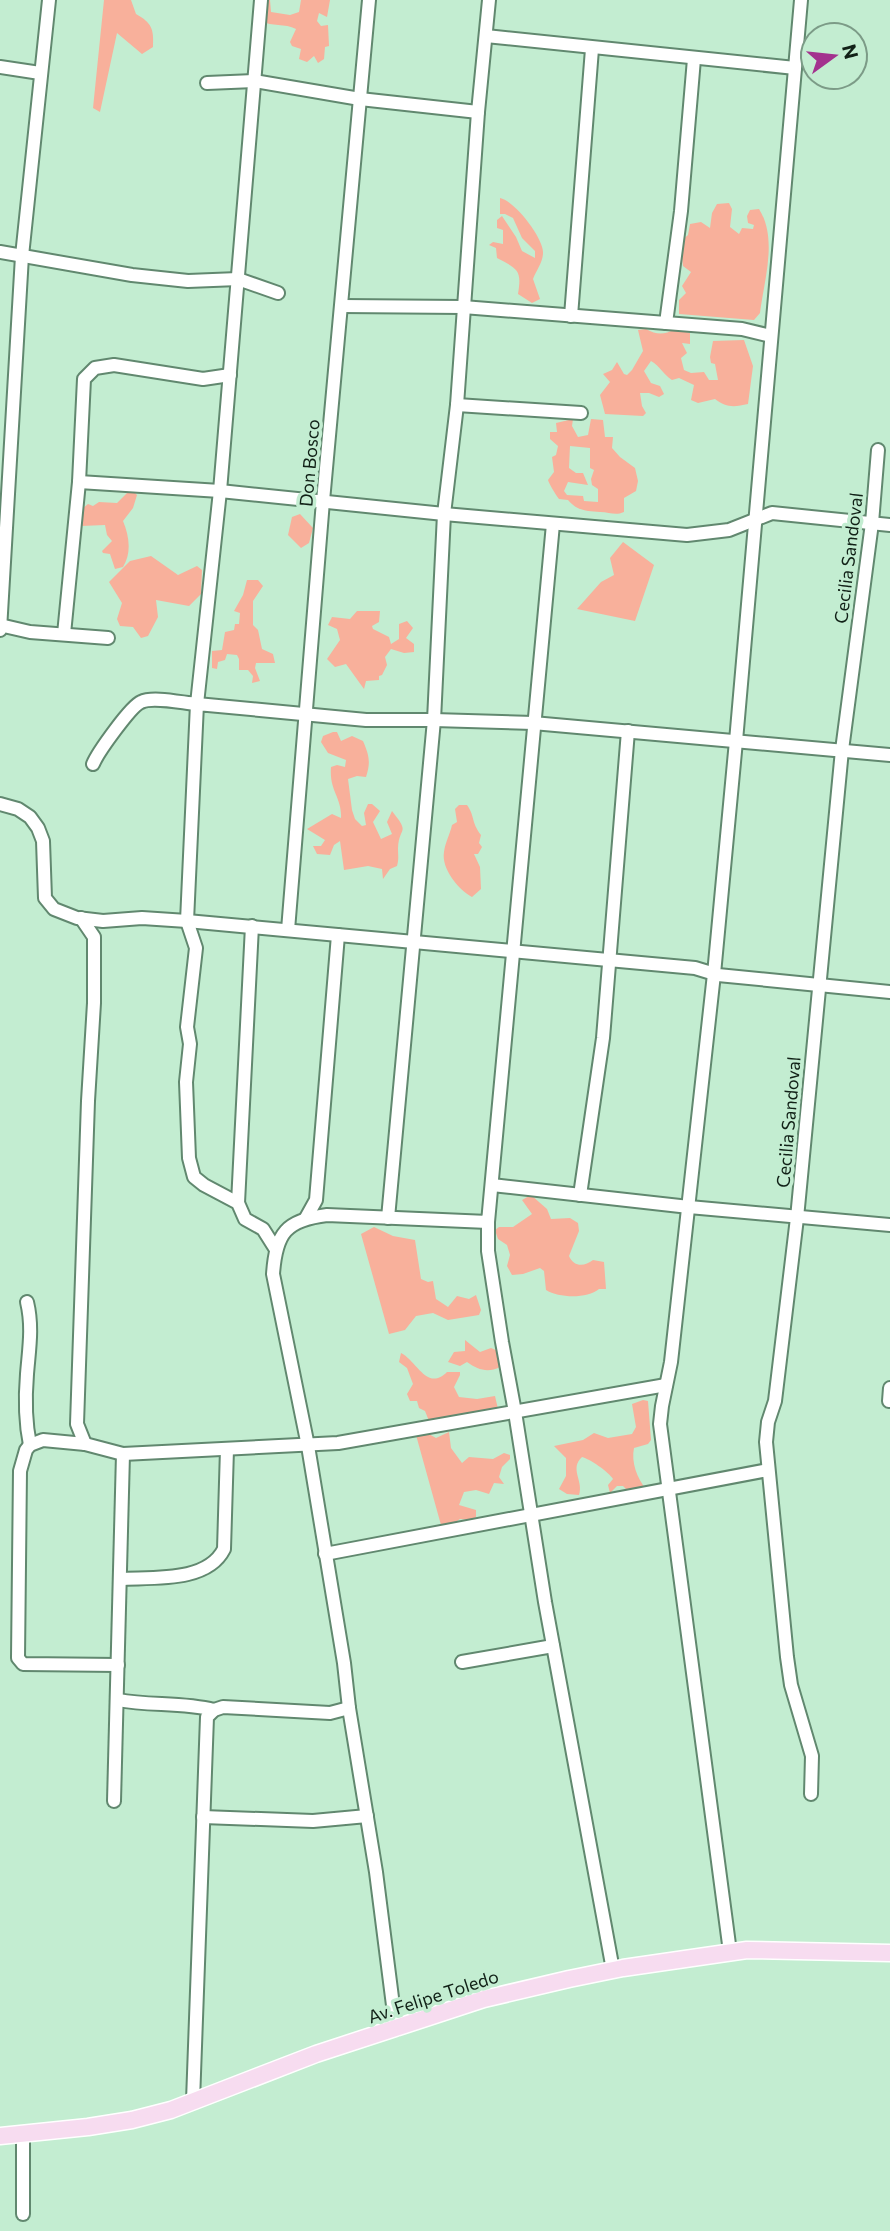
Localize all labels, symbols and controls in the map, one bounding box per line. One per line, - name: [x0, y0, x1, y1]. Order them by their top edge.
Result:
- north arrow: [799, 21, 869, 91]
- text: N: [838, 42, 864, 61]
- street label: Don Bosco: [294, 418, 324, 508]
- street label: Cecilia Sandoval: [829, 491, 867, 625]
- street label: Cecilia Sandoval: [771, 1056, 805, 1188]
- street label: Av. Felipe Toledo: [365, 1965, 501, 2027]

